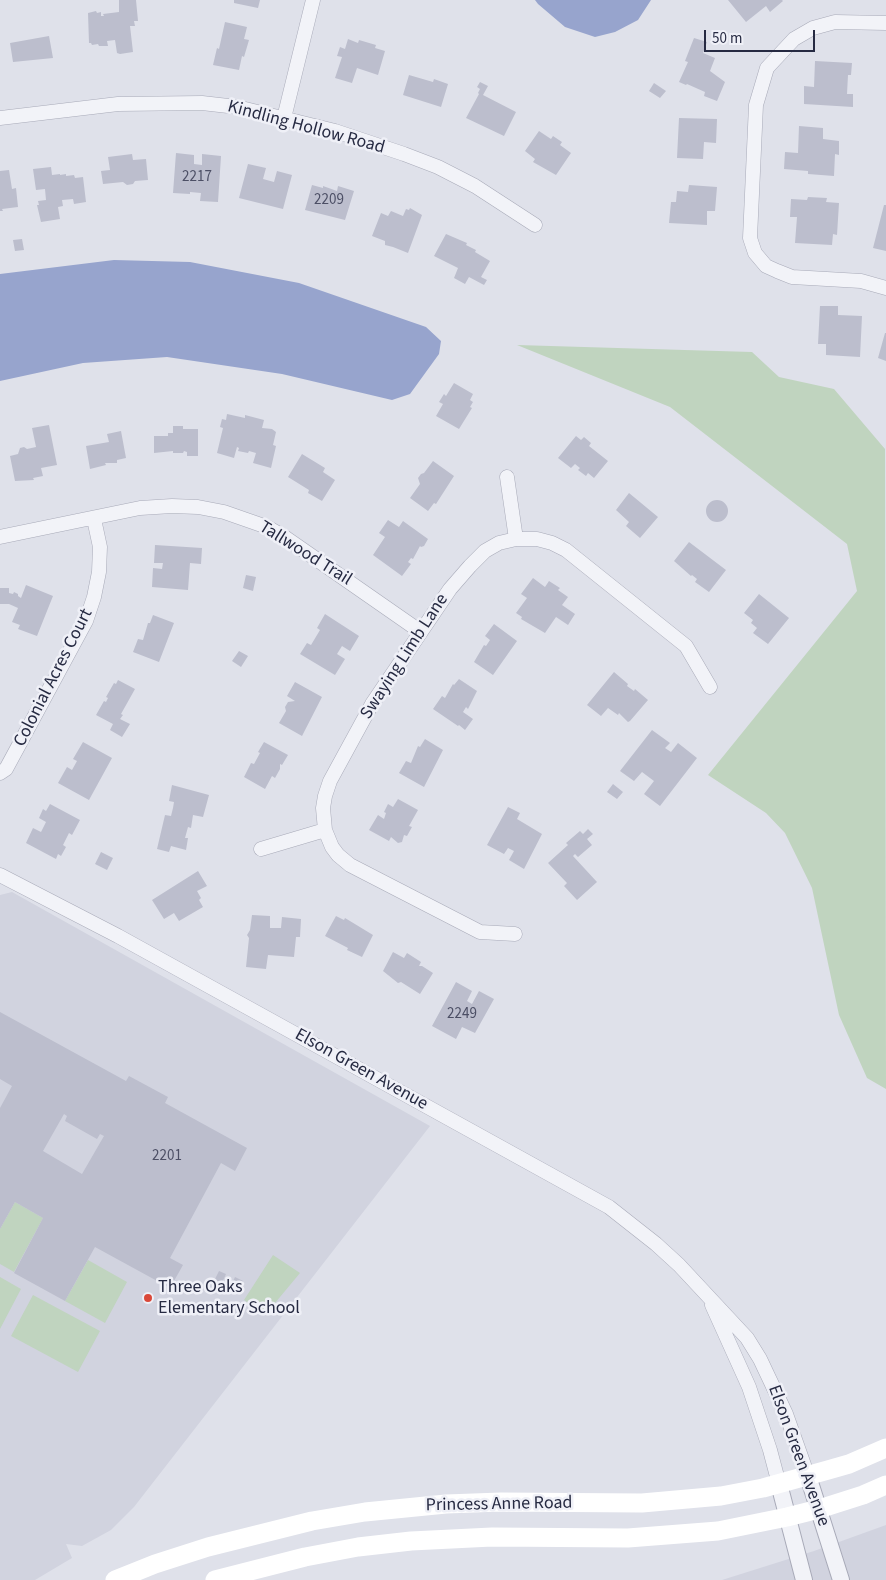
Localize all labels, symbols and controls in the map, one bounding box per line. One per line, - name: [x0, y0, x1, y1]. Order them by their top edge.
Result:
- scale bar: [706, 20, 817, 52]
- text: 50 m: [712, 28, 742, 49]
- street label: Kindling Hollow Road: [225, 97, 387, 159]
- house number: 2217: [182, 169, 212, 187]
- house number: 2209: [314, 192, 344, 210]
- street label: Tallwood Trail: [255, 517, 355, 591]
- street label: Swaying Limb Lane: [356, 590, 454, 724]
- street label: Colonial Acres Court: [10, 605, 98, 751]
- house number: 2249: [447, 1006, 477, 1024]
- street label: Elson Green Avenue: [291, 1024, 431, 1116]
- house number: 2201: [152, 1148, 182, 1166]
- place label: Three Oaks Elementary School: [158, 1277, 300, 1320]
- marker: Three Oaks Elementary School: [142, 1292, 154, 1304]
- street label: Elson Green Avenue: [762, 1382, 834, 1530]
- street label: Princess Anne Road: [425, 1493, 573, 1517]

